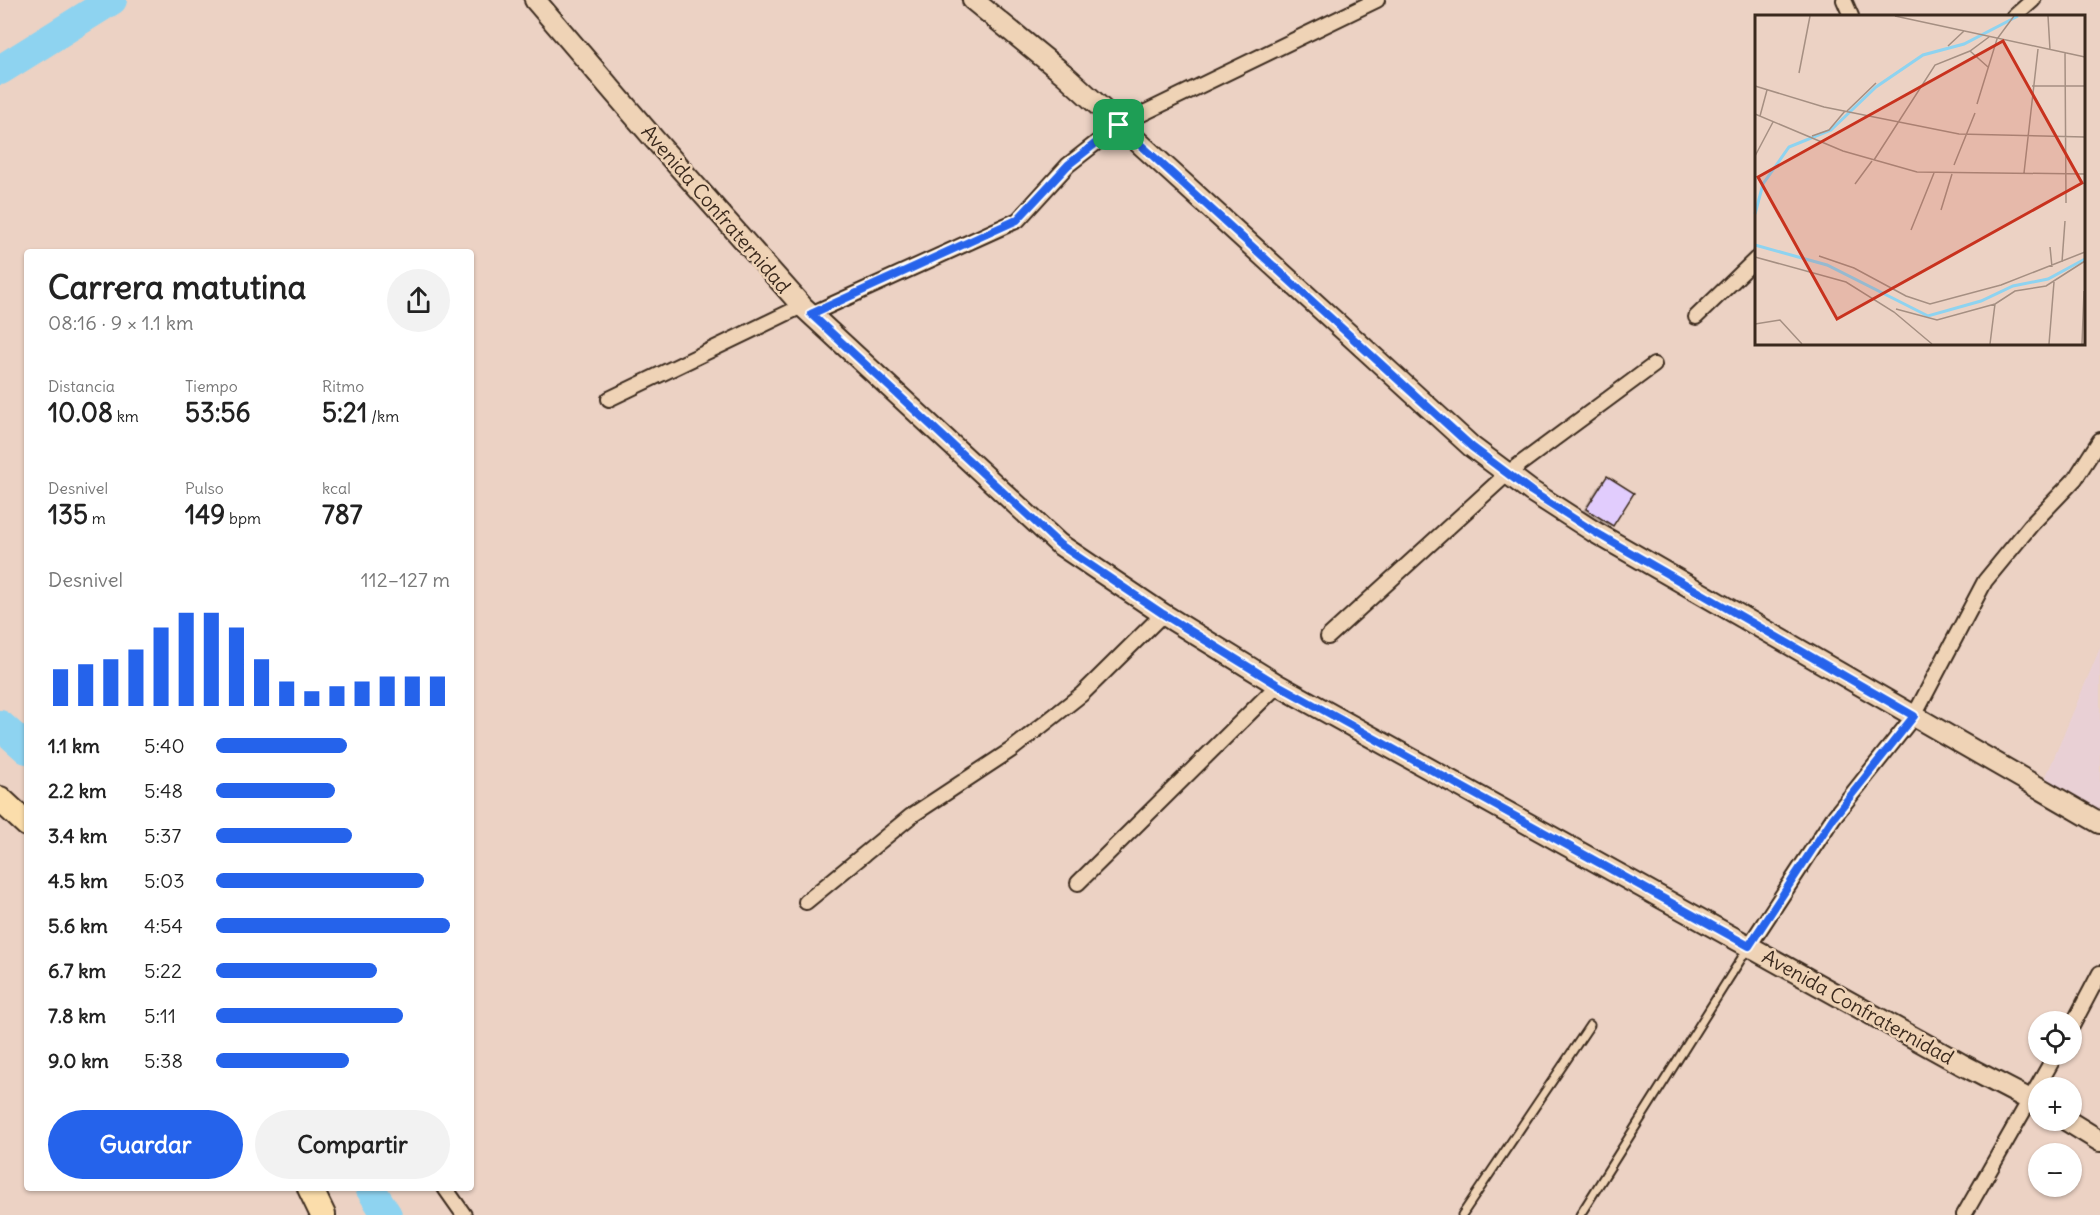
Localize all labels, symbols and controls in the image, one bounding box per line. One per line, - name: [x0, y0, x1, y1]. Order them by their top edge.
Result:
- inset map: [1755, 15, 2085, 345]
- pin: [1093, 99, 1144, 150]
- icon: arrive: [1102, 108, 1135, 141]
- street label: Avenida Confraternidad: [636, 119, 797, 298]
- text: Carrera matutina: [48, 266, 306, 308]
- button: share: [387, 269, 450, 332]
- text: 08:16 · 9 × 1.1 km: [48, 310, 193, 335]
- text: Distancia: [48, 376, 115, 396]
- text: Tiempo: [185, 376, 238, 396]
- text: Ritmo: [322, 376, 364, 396]
- text: 10.08: [48, 396, 113, 429]
- text: 53:56: [185, 396, 251, 429]
- text: 5:21: [322, 396, 367, 429]
- text: km: [113, 406, 139, 426]
- text: /km: [367, 406, 399, 426]
- text: Desnivel: [48, 478, 108, 498]
- text: Pulso: [185, 478, 224, 498]
- text: kcal: [322, 478, 351, 498]
- text: 135: [48, 498, 88, 531]
- text: 149: [185, 498, 225, 531]
- text: 787: [322, 498, 362, 531]
- text: m: [88, 508, 106, 528]
- text: bpm: [225, 508, 261, 528]
- text: Desnivel: [48, 567, 123, 592]
- text: 112–127 m: [361, 567, 450, 592]
- text: 1.1 km: [48, 733, 100, 758]
- text: 5:40: [144, 733, 185, 758]
- text: 2.2 km: [48, 778, 107, 803]
- text: 5:48: [144, 778, 183, 803]
- text: 3.4 km: [48, 823, 107, 848]
- text: 5:37: [144, 823, 181, 848]
- text: 4.5 km: [48, 868, 108, 893]
- text: 5:03: [144, 868, 185, 893]
- text: 5.6 km: [48, 913, 108, 938]
- text: 4:54: [144, 913, 183, 938]
- street label: Avenida Confraternidad: [1758, 943, 1959, 1070]
- text: 6.7 km: [48, 958, 106, 983]
- text: 5:22: [144, 958, 182, 983]
- text: 7.8 km: [48, 1003, 106, 1028]
- text: 5:11: [144, 1003, 176, 1028]
- map controls: [2028, 1011, 2082, 1197]
- button: locate: [2028, 1011, 2082, 1065]
- text: 9.0 km: [48, 1048, 109, 1073]
- text: 5:38: [144, 1048, 183, 1073]
- button: +: [2028, 1077, 2082, 1131]
- button: Guardar: [48, 1110, 243, 1179]
- button: Compartir: [255, 1110, 450, 1179]
- button: −: [2028, 1143, 2082, 1197]

